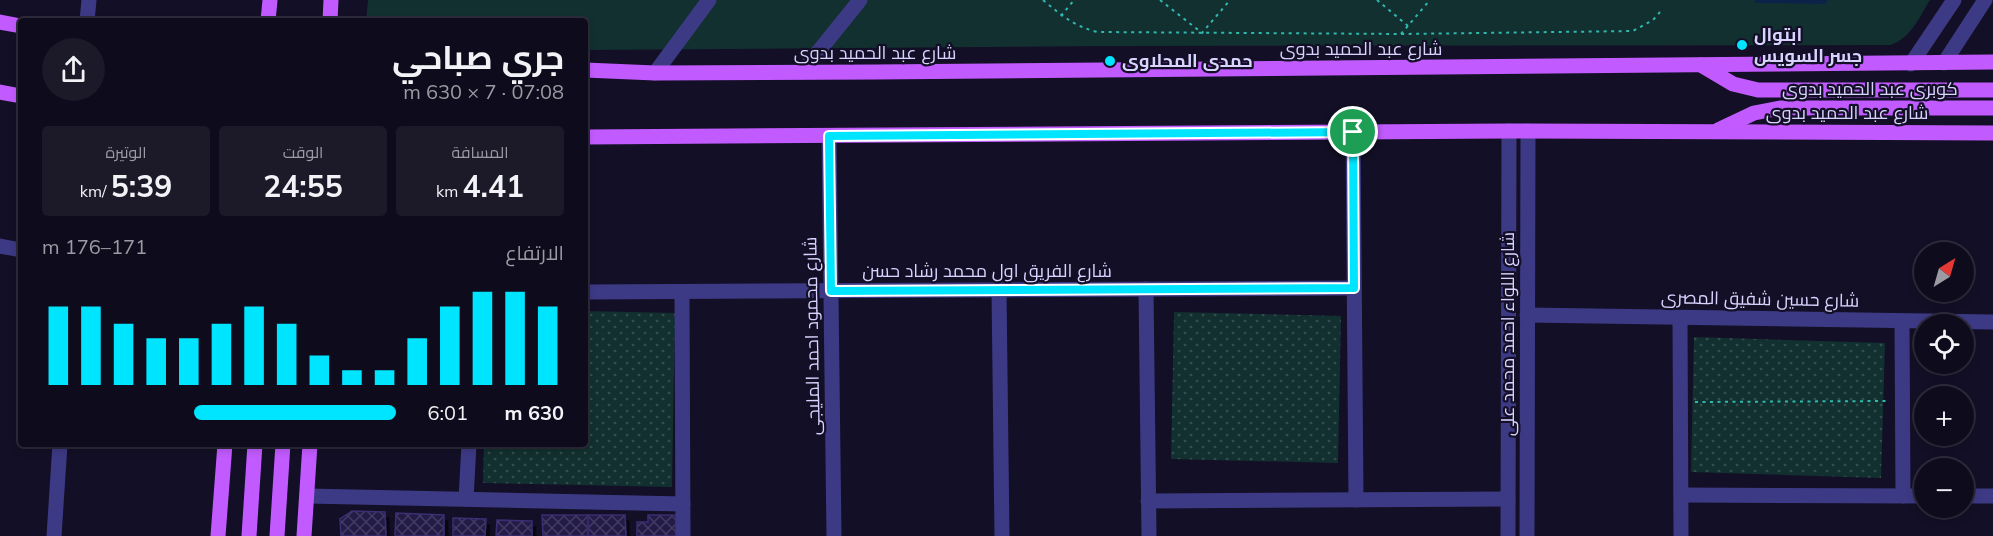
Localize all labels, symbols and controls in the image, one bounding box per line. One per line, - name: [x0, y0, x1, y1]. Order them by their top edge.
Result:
- place label: ابتوال جسر السويس: [1754, 23, 1862, 67]
- text: جري صباحي: [392, 36, 564, 77]
- street label: شارع عبد الحميد بدوى: [1280, 37, 1442, 61]
- button: share: [42, 38, 105, 101]
- marker: ابتوال جسر السويس: [1735, 38, 1749, 52]
- street label: شارع عبد الحميد بدوى: [794, 41, 956, 65]
- place label: حمدى المحلاوى: [1122, 49, 1253, 72]
- marker: حمدى المحلاوى: [1103, 54, 1117, 68]
- street label: كوبرى عبد الحميد بدوى: [1782, 77, 1958, 100]
- text: 07:08 · 7 × 630 m: [403, 79, 564, 104]
- street label: شارع عبد الحميد بدوى: [1766, 101, 1928, 125]
- pin: [1327, 106, 1378, 157]
- icon: arrive: [1336, 115, 1369, 148]
- text: الوتيرة: [105, 142, 147, 162]
- text: الوقت: [283, 142, 323, 162]
- text: المسافة: [452, 142, 508, 162]
- text: 5:39: [111, 167, 172, 205]
- text: 24:55: [263, 167, 343, 205]
- text: 4.41: [463, 167, 524, 205]
- text: /km: [80, 181, 111, 201]
- text: km: [436, 181, 463, 201]
- street label: شارع اللواء احمد محمد على: [1496, 232, 1520, 436]
- text: 171–176 m: [42, 234, 147, 259]
- street label: شارع محمود احمد المليجى: [798, 236, 826, 436]
- text: الارتفاع: [505, 240, 564, 265]
- north arrow: [1914, 242, 1974, 302]
- map controls: [1914, 242, 1974, 518]
- street label: شارع الفريق اول محمد رشاد حسن: [862, 259, 1112, 283]
- street label: شارع حسين شفيق المصرى: [1661, 285, 1859, 313]
- button: locate: [1914, 314, 1974, 374]
- button: +: [1914, 386, 1974, 446]
- text: 6:01: [427, 400, 468, 425]
- text: 630 m: [505, 400, 564, 425]
- button: −: [1914, 458, 1974, 518]

